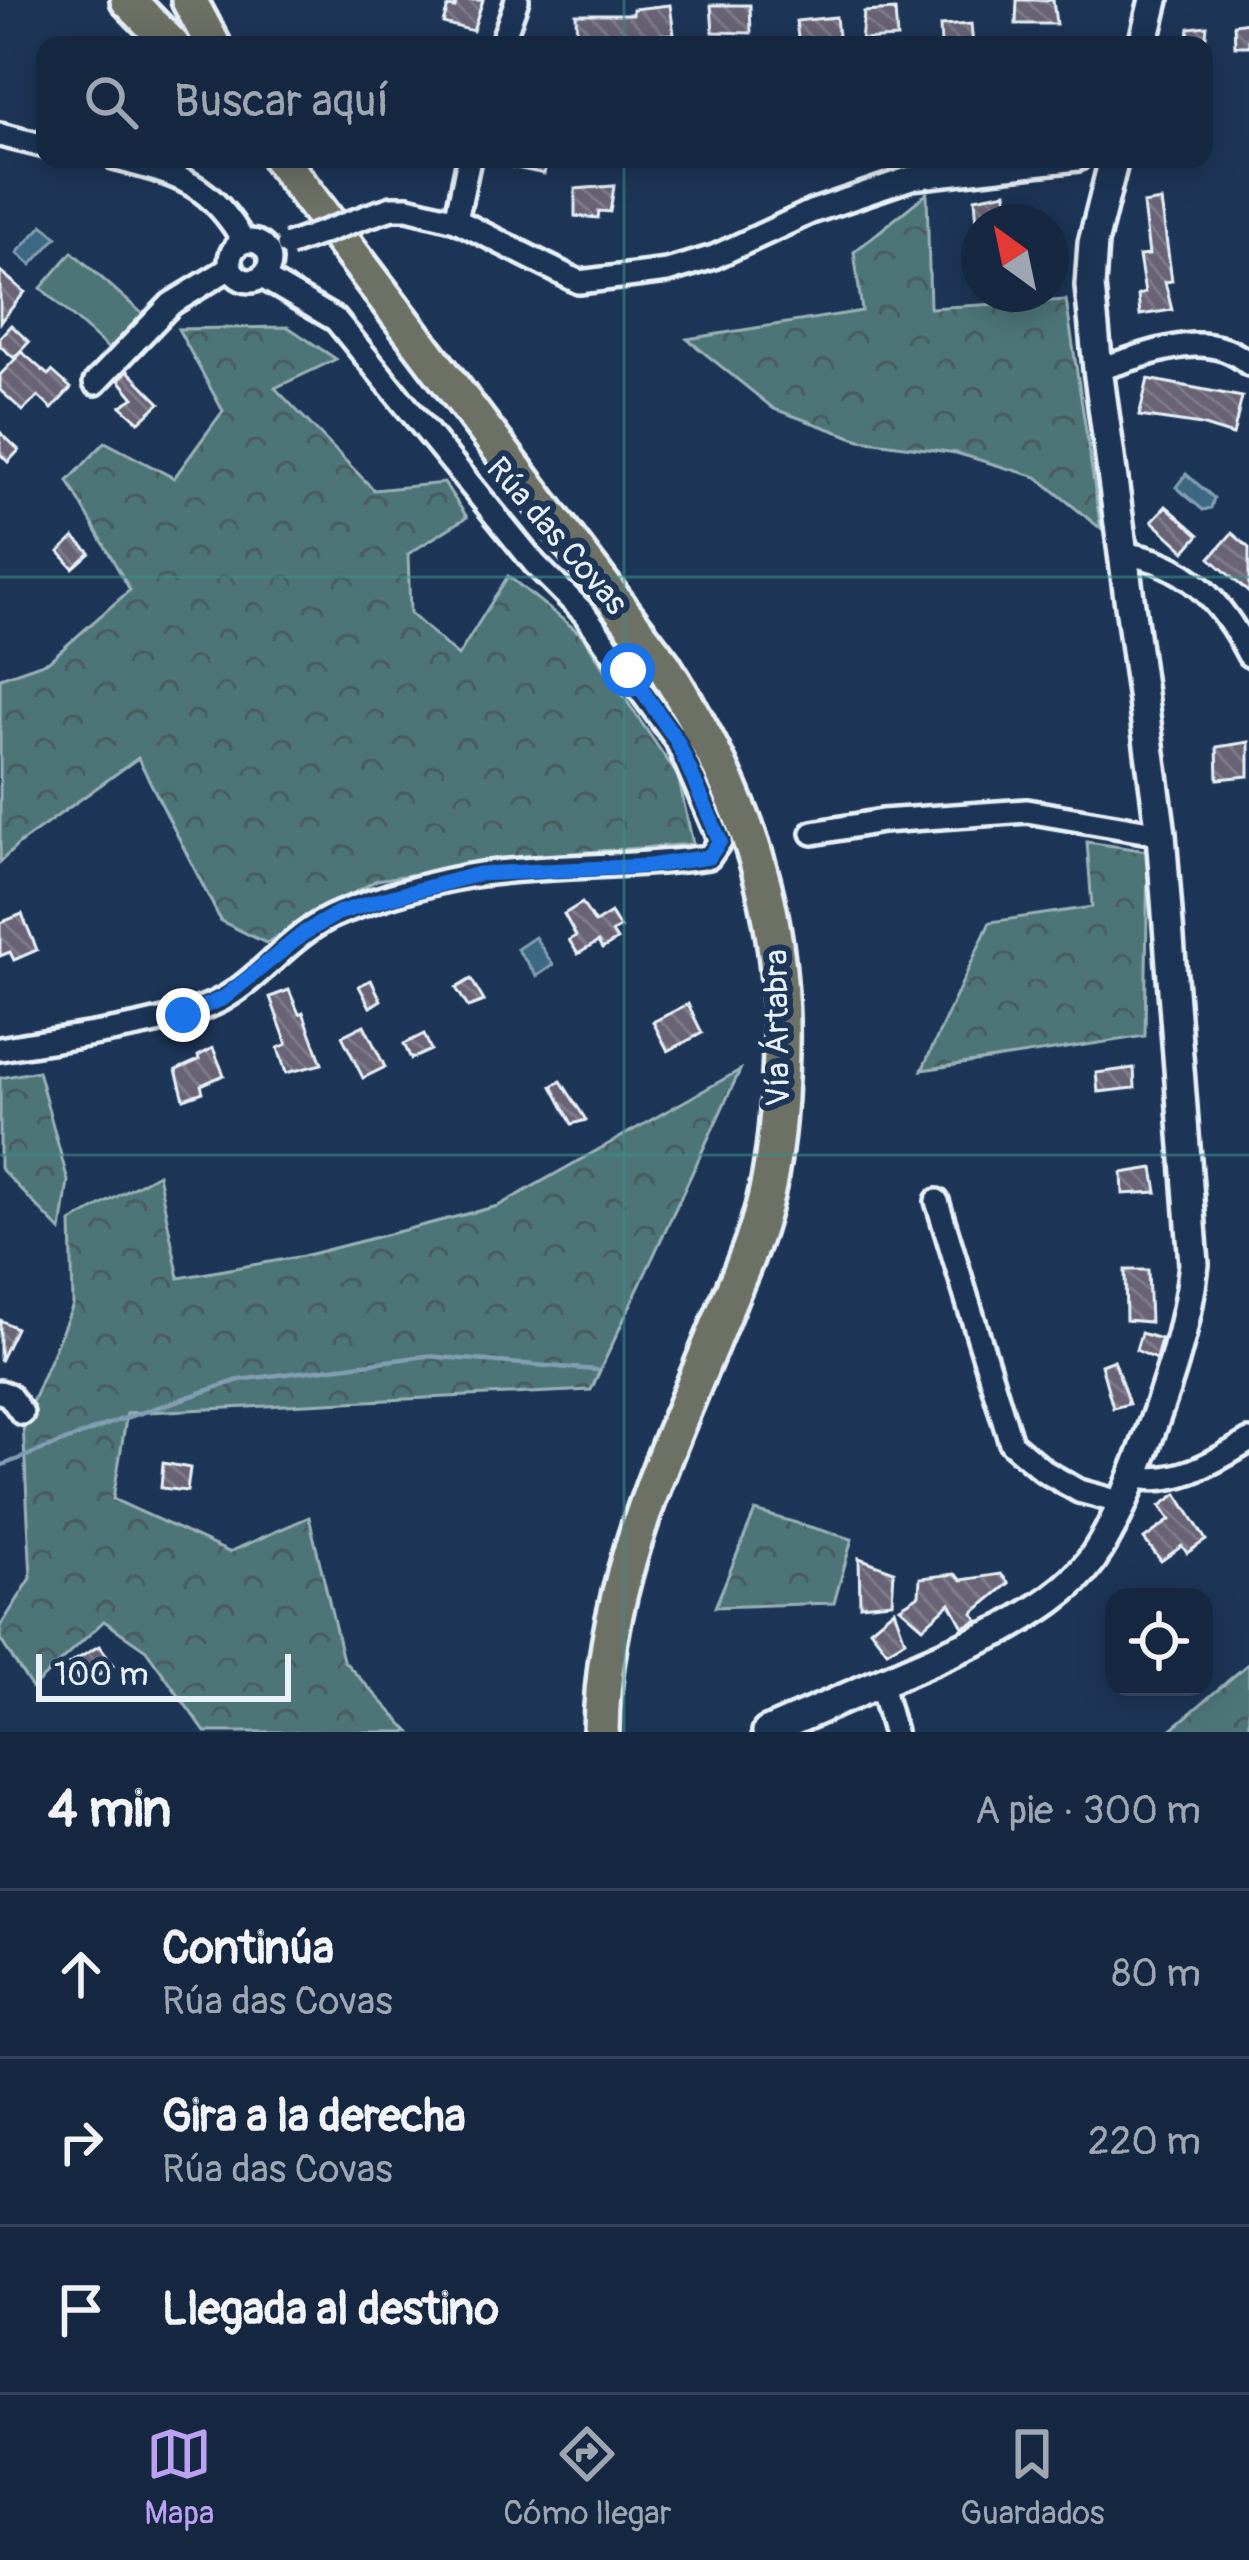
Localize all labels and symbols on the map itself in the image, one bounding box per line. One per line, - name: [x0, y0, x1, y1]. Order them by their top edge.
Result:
- north arrow: [961, 204, 1069, 312]
- street label: Rúa das Covas: [477, 449, 637, 623]
- route start: [601, 643, 655, 697]
- street label: Vía Ártabra: [756, 949, 799, 1107]
- route end: [156, 988, 210, 1042]
- scale bar: [36, 1648, 291, 1701]

